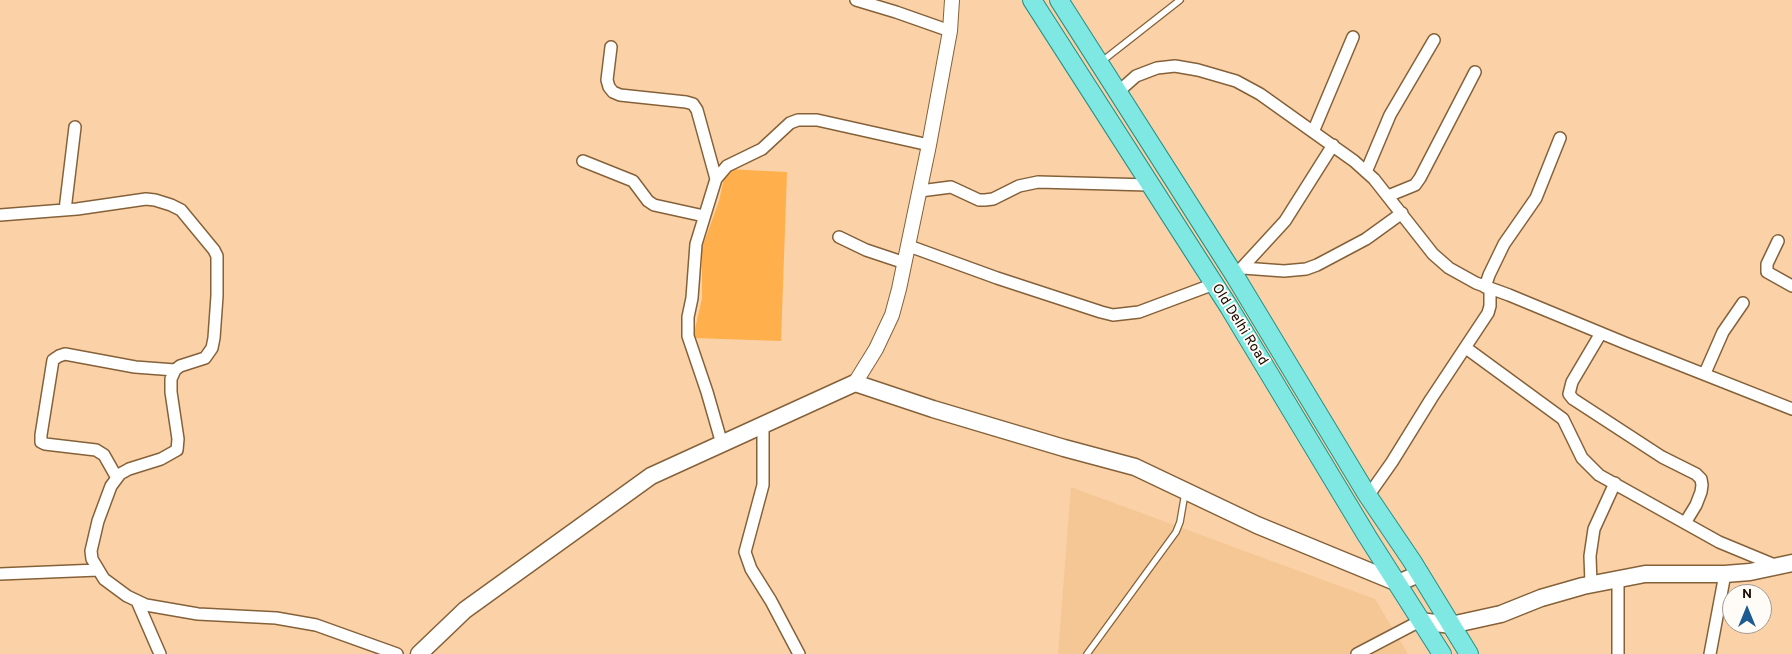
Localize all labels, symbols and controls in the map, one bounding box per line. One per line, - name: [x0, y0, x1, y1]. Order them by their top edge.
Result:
- street label: Old Delhi Road: [1207, 281, 1271, 369]
- north arrow: [1722, 584, 1772, 634]
- text: N: [1742, 586, 1752, 603]

